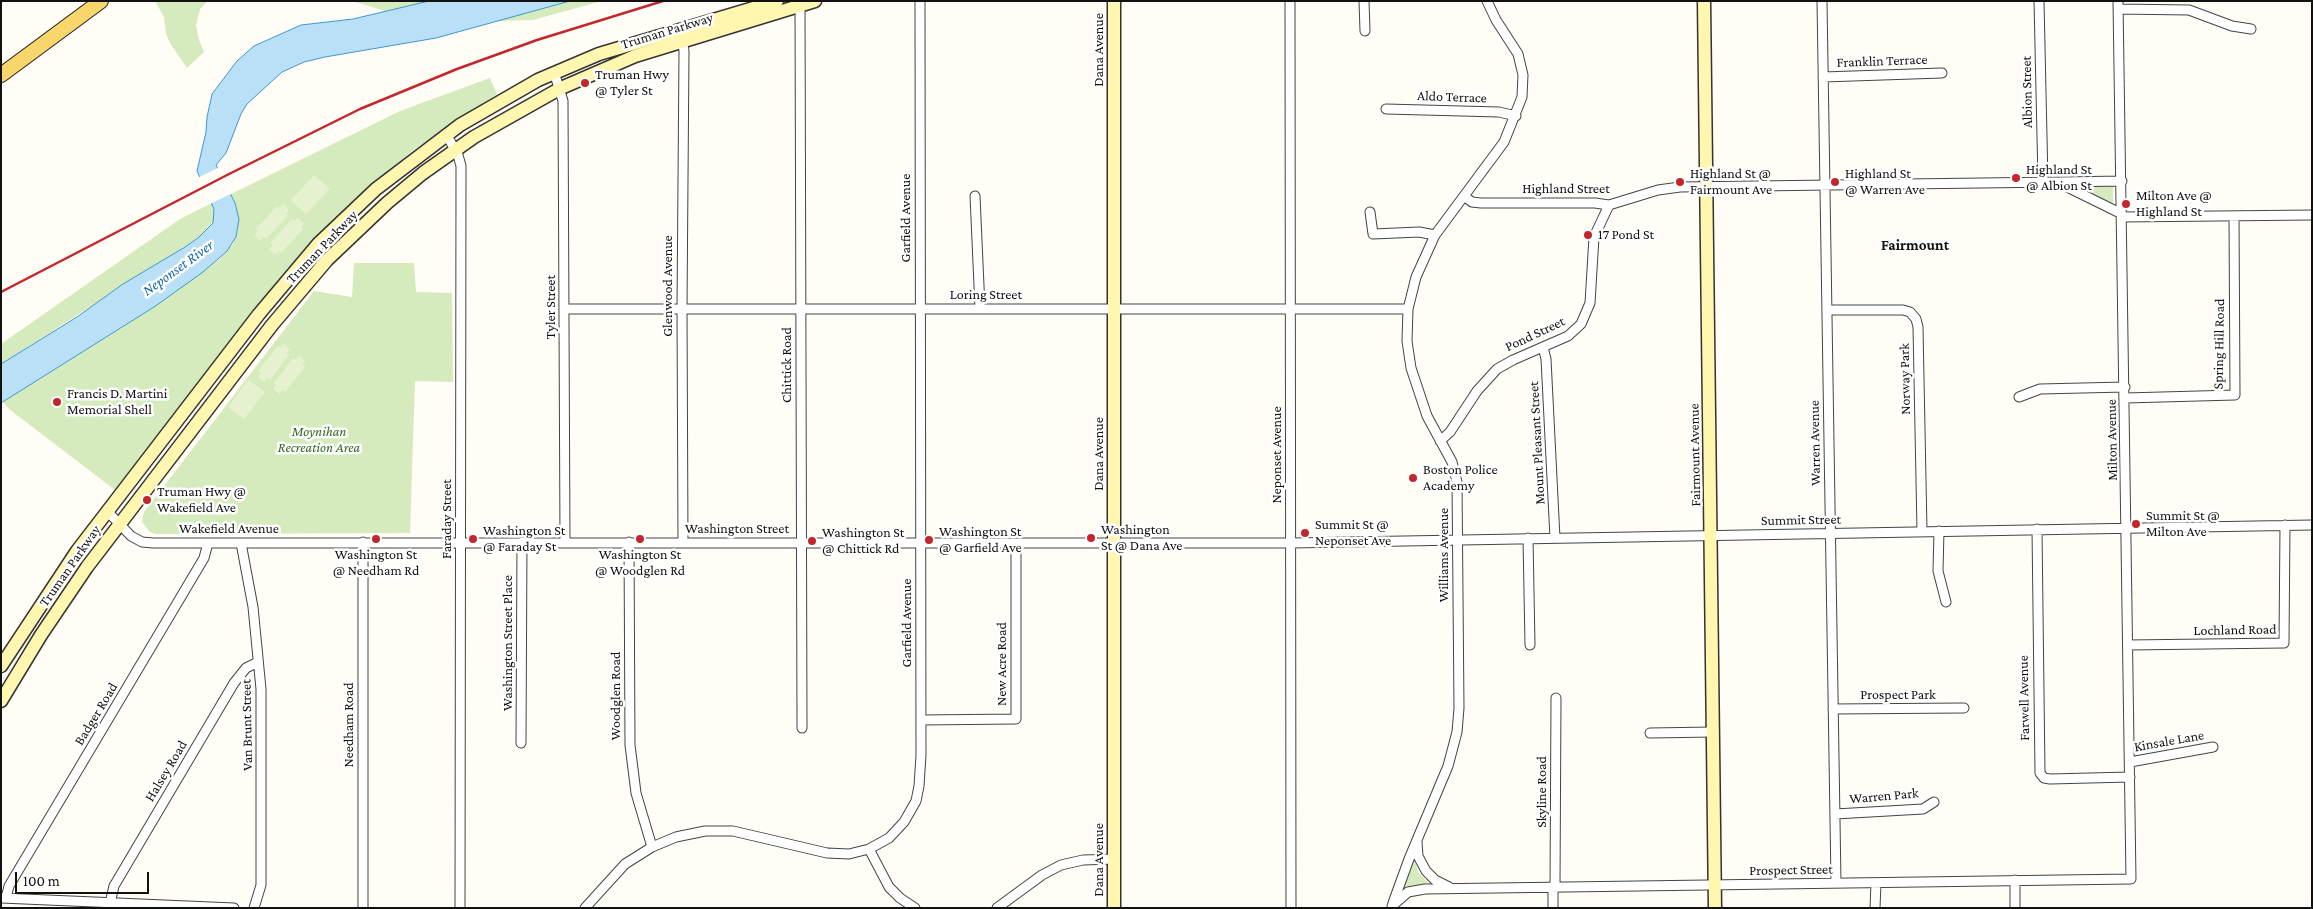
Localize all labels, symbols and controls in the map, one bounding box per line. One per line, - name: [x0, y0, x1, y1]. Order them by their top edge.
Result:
- street label: Truman Parkway: [619, 9, 715, 53]
- street label: Dana Avenue: [1091, 13, 1107, 87]
- street label: Franklin Terrace: [1836, 51, 1928, 71]
- street label: Albion Street: [2018, 56, 2036, 128]
- place label: Truman Hwy @ Tyler St: [595, 67, 669, 100]
- marker: Truman Hwy @ Tyler St: [579, 77, 591, 89]
- street label: Aldo Terrace: [1417, 87, 1487, 107]
- place label: Highland St @ Albion St: [2026, 162, 2092, 194]
- place label: Highland St @ Fairmount Ave: [1690, 166, 1772, 198]
- place label: Highland St @ Warren Ave: [1845, 166, 1925, 198]
- marker: Highland St @ Albion St: [2010, 172, 2022, 184]
- street label: Garfield Avenue: [898, 174, 914, 262]
- marker: Highland St @ Fairmount Ave: [1674, 176, 1686, 188]
- marker: Highland St @ Warren Ave: [1829, 176, 1841, 188]
- street label: Highland Street: [1522, 181, 1610, 197]
- place label: Milton Ave @ Highland St: [2136, 188, 2212, 220]
- marker: Milton Ave @ Highland St: [2120, 198, 2132, 210]
- street label: Truman Parkway: [283, 207, 361, 287]
- place label: 17 Pond St: [1598, 227, 1654, 243]
- marker: 17 Pond St: [1582, 229, 1594, 241]
- street label: Glenwood Avenue: [660, 235, 676, 337]
- water label: Neponset River: [139, 236, 217, 300]
- district label: Fairmount: [1881, 236, 1949, 254]
- street label: Tyler Street: [543, 275, 559, 339]
- street label: Loring Street: [950, 287, 1022, 303]
- street label: Spring Hill Road: [2210, 299, 2228, 389]
- street label: Pond Street: [1502, 313, 1568, 355]
- street label: Chittick Road: [779, 327, 795, 403]
- street label: Norway Park: [1896, 343, 1914, 415]
- street label: Mount Pleasant Street: [1525, 381, 1549, 505]
- place label: Francis D. Martini Memorial Shell: [67, 386, 167, 418]
- marker: Francis D. Martini Memorial Shell: [51, 396, 63, 408]
- street label: Milton Avenue: [2103, 399, 2121, 481]
- street label: Warren Avenue: [1806, 400, 1824, 486]
- street label: Fairmount Avenue: [1686, 403, 1704, 507]
- street label: Neponset Avenue: [1269, 406, 1285, 504]
- street label: Dana Avenue: [1091, 417, 1107, 491]
- park label: Moynihan Recreation Area: [278, 424, 360, 457]
- place label: Boston Police Academy: [1423, 462, 1498, 494]
- marker: Boston Police Academy: [1407, 472, 1419, 484]
- street label: Faraday Street: [439, 479, 455, 559]
- place label: Truman Hwy @ Wakefield Ave: [157, 484, 246, 516]
- marker: Truman Hwy @ Wakefield Ave: [141, 494, 153, 506]
- street label: Williams Avenue: [1436, 508, 1452, 602]
- place label: Summit St @ Milton Ave: [2146, 508, 2220, 540]
- street label: Summit Street: [1761, 511, 1841, 529]
- place label: Summit St @ Neponset Ave: [1315, 517, 1391, 550]
- marker: Summit St @ Milton Ave: [2130, 518, 2142, 530]
- street label: Wakefield Avenue: [179, 521, 279, 537]
- street label: Washington Street: [685, 521, 789, 537]
- street label: Truman Parkway: [36, 522, 104, 610]
- place label: Washington St @ Dana Ave: [1101, 522, 1182, 554]
- place label: Washington St @ Faraday St: [483, 523, 565, 556]
- place label: Washington St @ Garfield Ave: [939, 524, 1022, 556]
- place label: Washington St @ Chittick Rd: [822, 525, 904, 558]
- marker: Summit St @ Neponset Ave: [1299, 527, 1311, 539]
- marker: Washington St @ Dana Ave: [1085, 532, 1097, 544]
- marker: Washington St @ Needham Rd: [370, 533, 382, 545]
- marker: Washington St @ Faraday St: [467, 533, 479, 545]
- marker: Washington St @ Woodglen Rd: [634, 533, 646, 545]
- marker: Washington St @ Garfield Ave: [923, 534, 935, 546]
- marker: Washington St @ Chittick Rd: [806, 535, 818, 547]
- place label: Washington St @ Needham Rd: [333, 547, 419, 580]
- place label: Washington St @ Woodglen Rd: [595, 547, 685, 580]
- street label: Washington Street Place: [500, 575, 516, 711]
- street label: Garfield Avenue: [899, 579, 915, 667]
- street label: Lochland Road: [2193, 621, 2277, 639]
- street label: New Acre Road: [994, 622, 1010, 706]
- street label: Woodglen Road: [608, 652, 624, 740]
- street label: Farwell Avenue: [2015, 655, 2033, 741]
- street label: Van Brunt Street: [238, 679, 256, 771]
- street label: Badger Road: [71, 680, 121, 748]
- street label: Needham Road: [341, 682, 357, 768]
- street label: Prospect Park: [1860, 687, 1936, 703]
- street label: Kinsale Lane: [2133, 727, 2205, 755]
- street label: Halsey Road: [141, 737, 191, 805]
- street label: Skyline Road: [1534, 756, 1550, 828]
- street label: Warren Park: [1849, 785, 1919, 807]
- street label: Dana Avenue: [1091, 823, 1107, 897]
- street label: Prospect Street: [1749, 861, 1833, 879]
- scale bar: [18, 862, 151, 894]
- text: 100 m: [23, 873, 60, 889]

